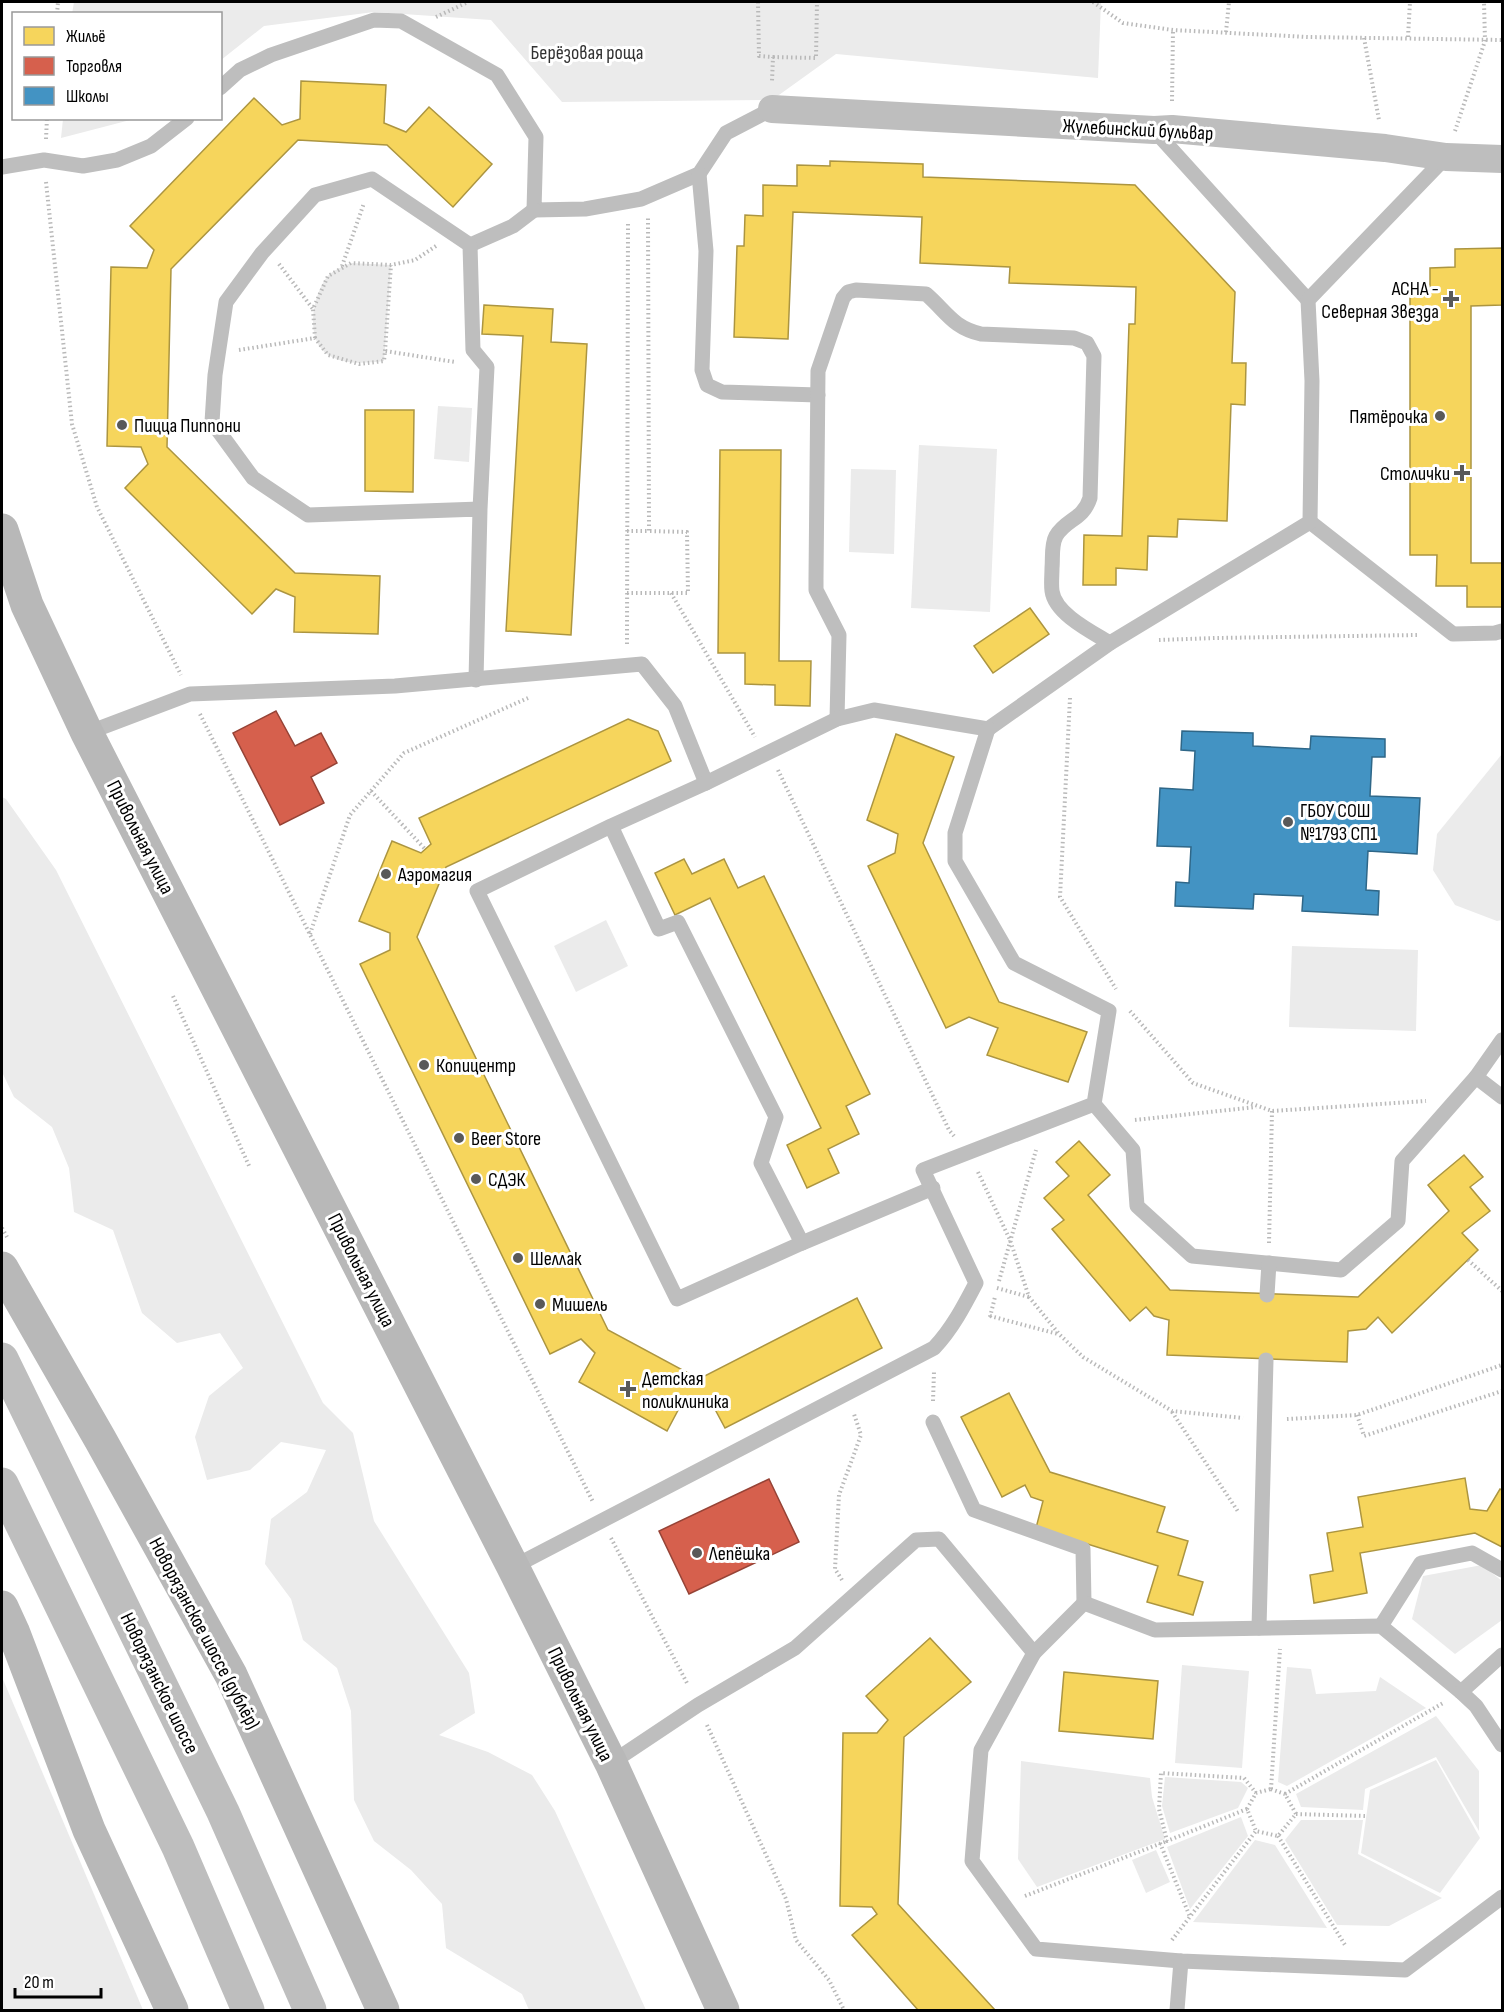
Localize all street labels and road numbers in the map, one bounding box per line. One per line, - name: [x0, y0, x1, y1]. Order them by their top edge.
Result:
- street label: Жулебинский бульвар: [1062, 114, 1214, 146]
- street label: Привольная улица: [101, 777, 179, 898]
- street label: Привольная улица: [322, 1210, 400, 1331]
- street label: Новорязанское шоссе (дублёр): [144, 1533, 266, 1733]
- street label: Новорязанское шоссе: [115, 1608, 205, 1758]
- street label: Привольная улица: [542, 1643, 618, 1766]

